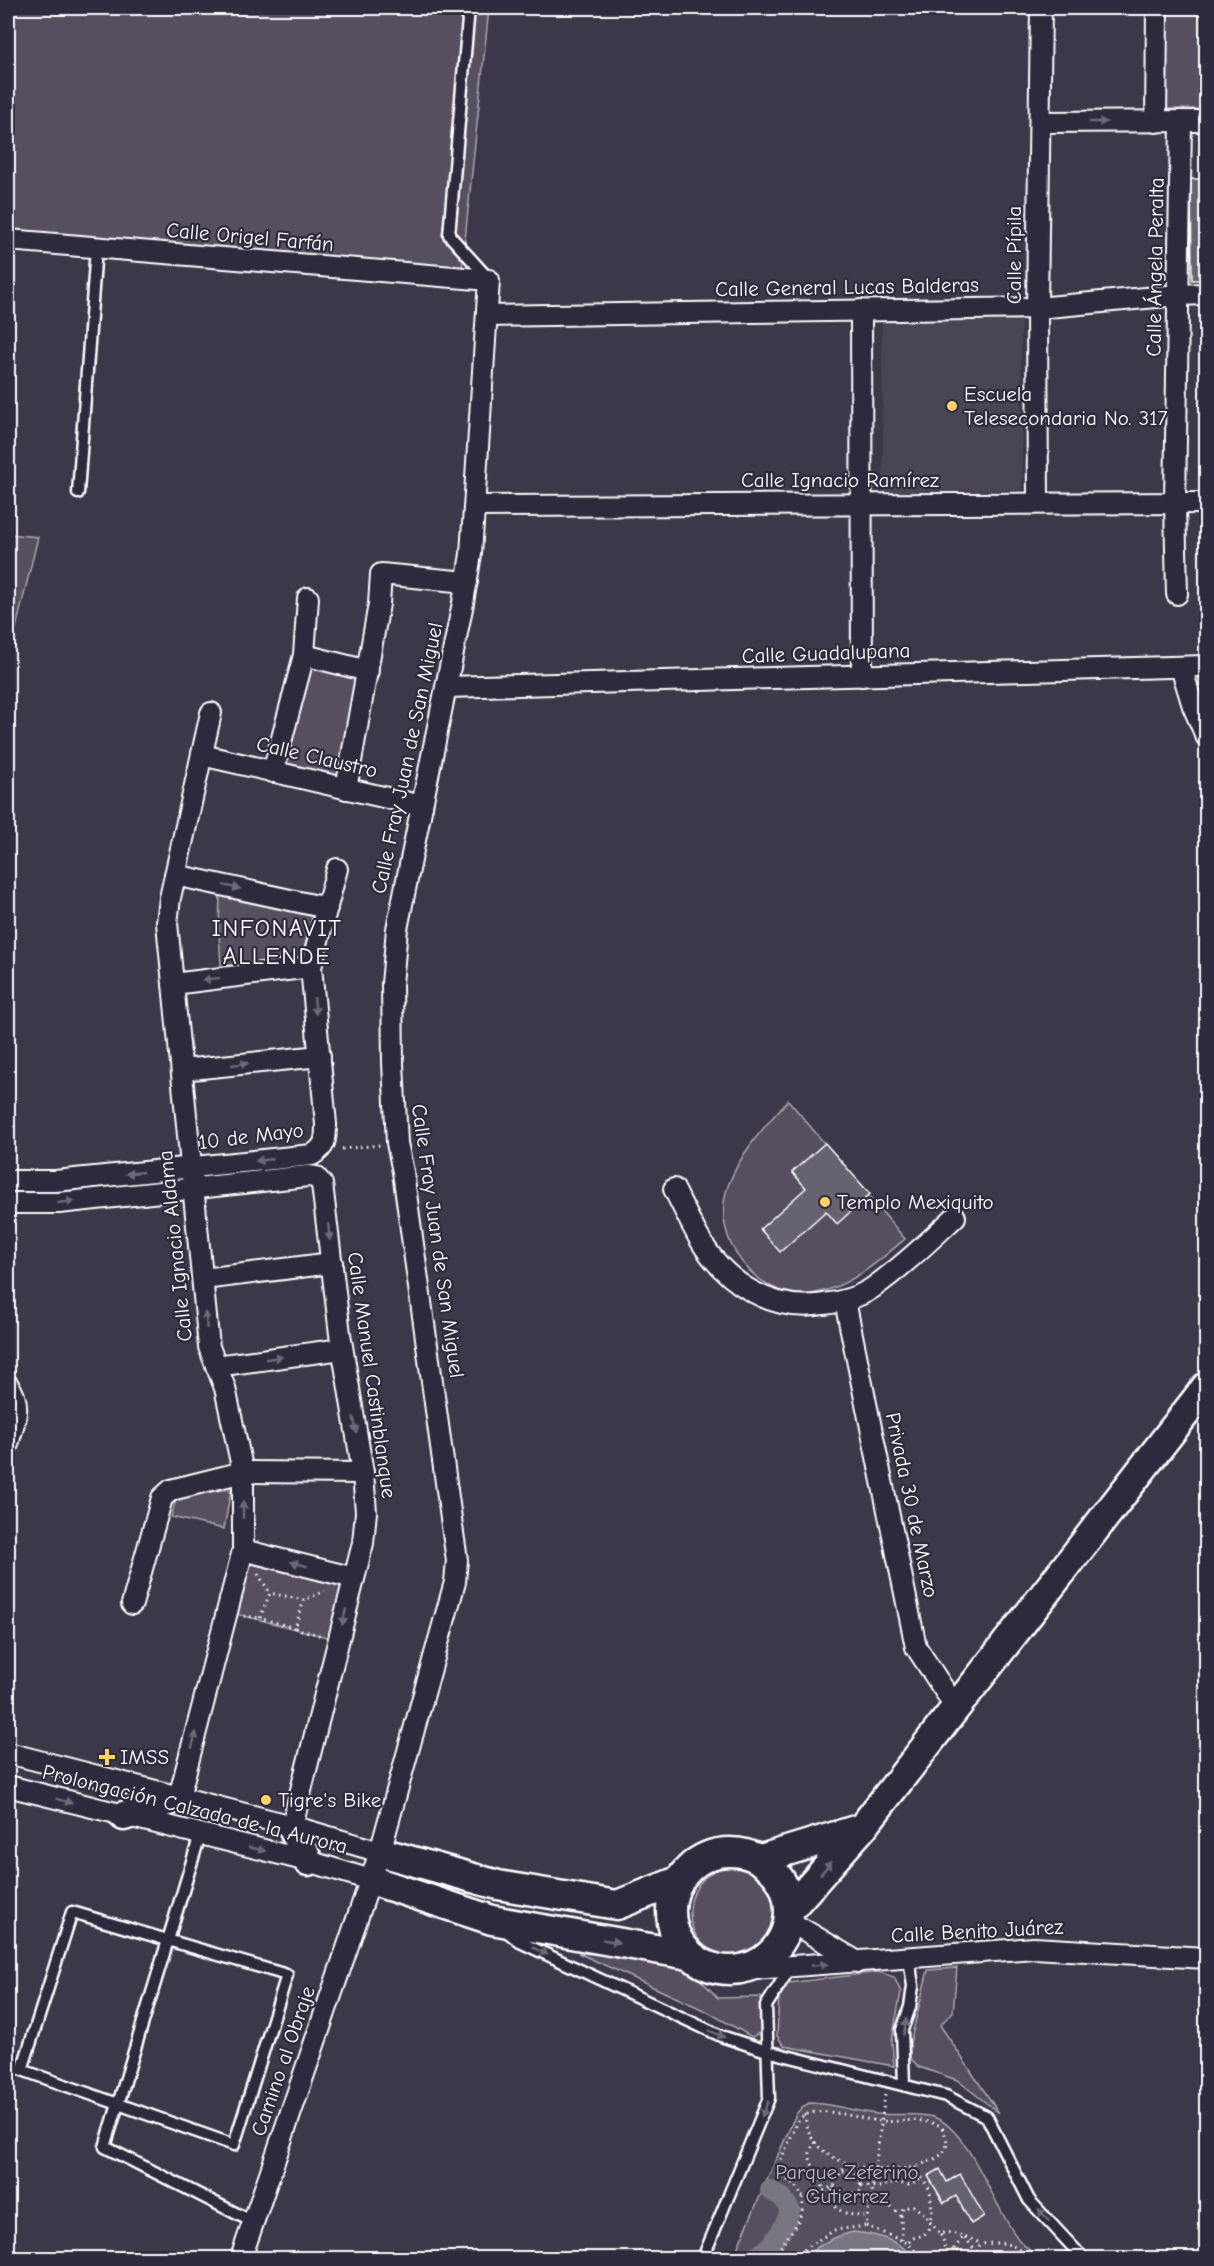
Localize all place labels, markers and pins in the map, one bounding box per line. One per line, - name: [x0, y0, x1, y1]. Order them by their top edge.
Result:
- place label: Escuela Telesecondaria No. 317: [964, 382, 1167, 430]
- marker: Escuela Telesecondaria No. 317: [945, 399, 959, 413]
- place label: Templo Mexiquito: [837, 1190, 994, 1214]
- marker: Templo Mexiquito: [818, 1195, 832, 1209]
- place label: IMSS: [120, 1745, 169, 1769]
- marker: IMSS: [98, 1748, 116, 1766]
- place label: Tigre's Bike: [278, 1788, 381, 1812]
- marker: Tigre's Bike: [259, 1793, 273, 1807]

